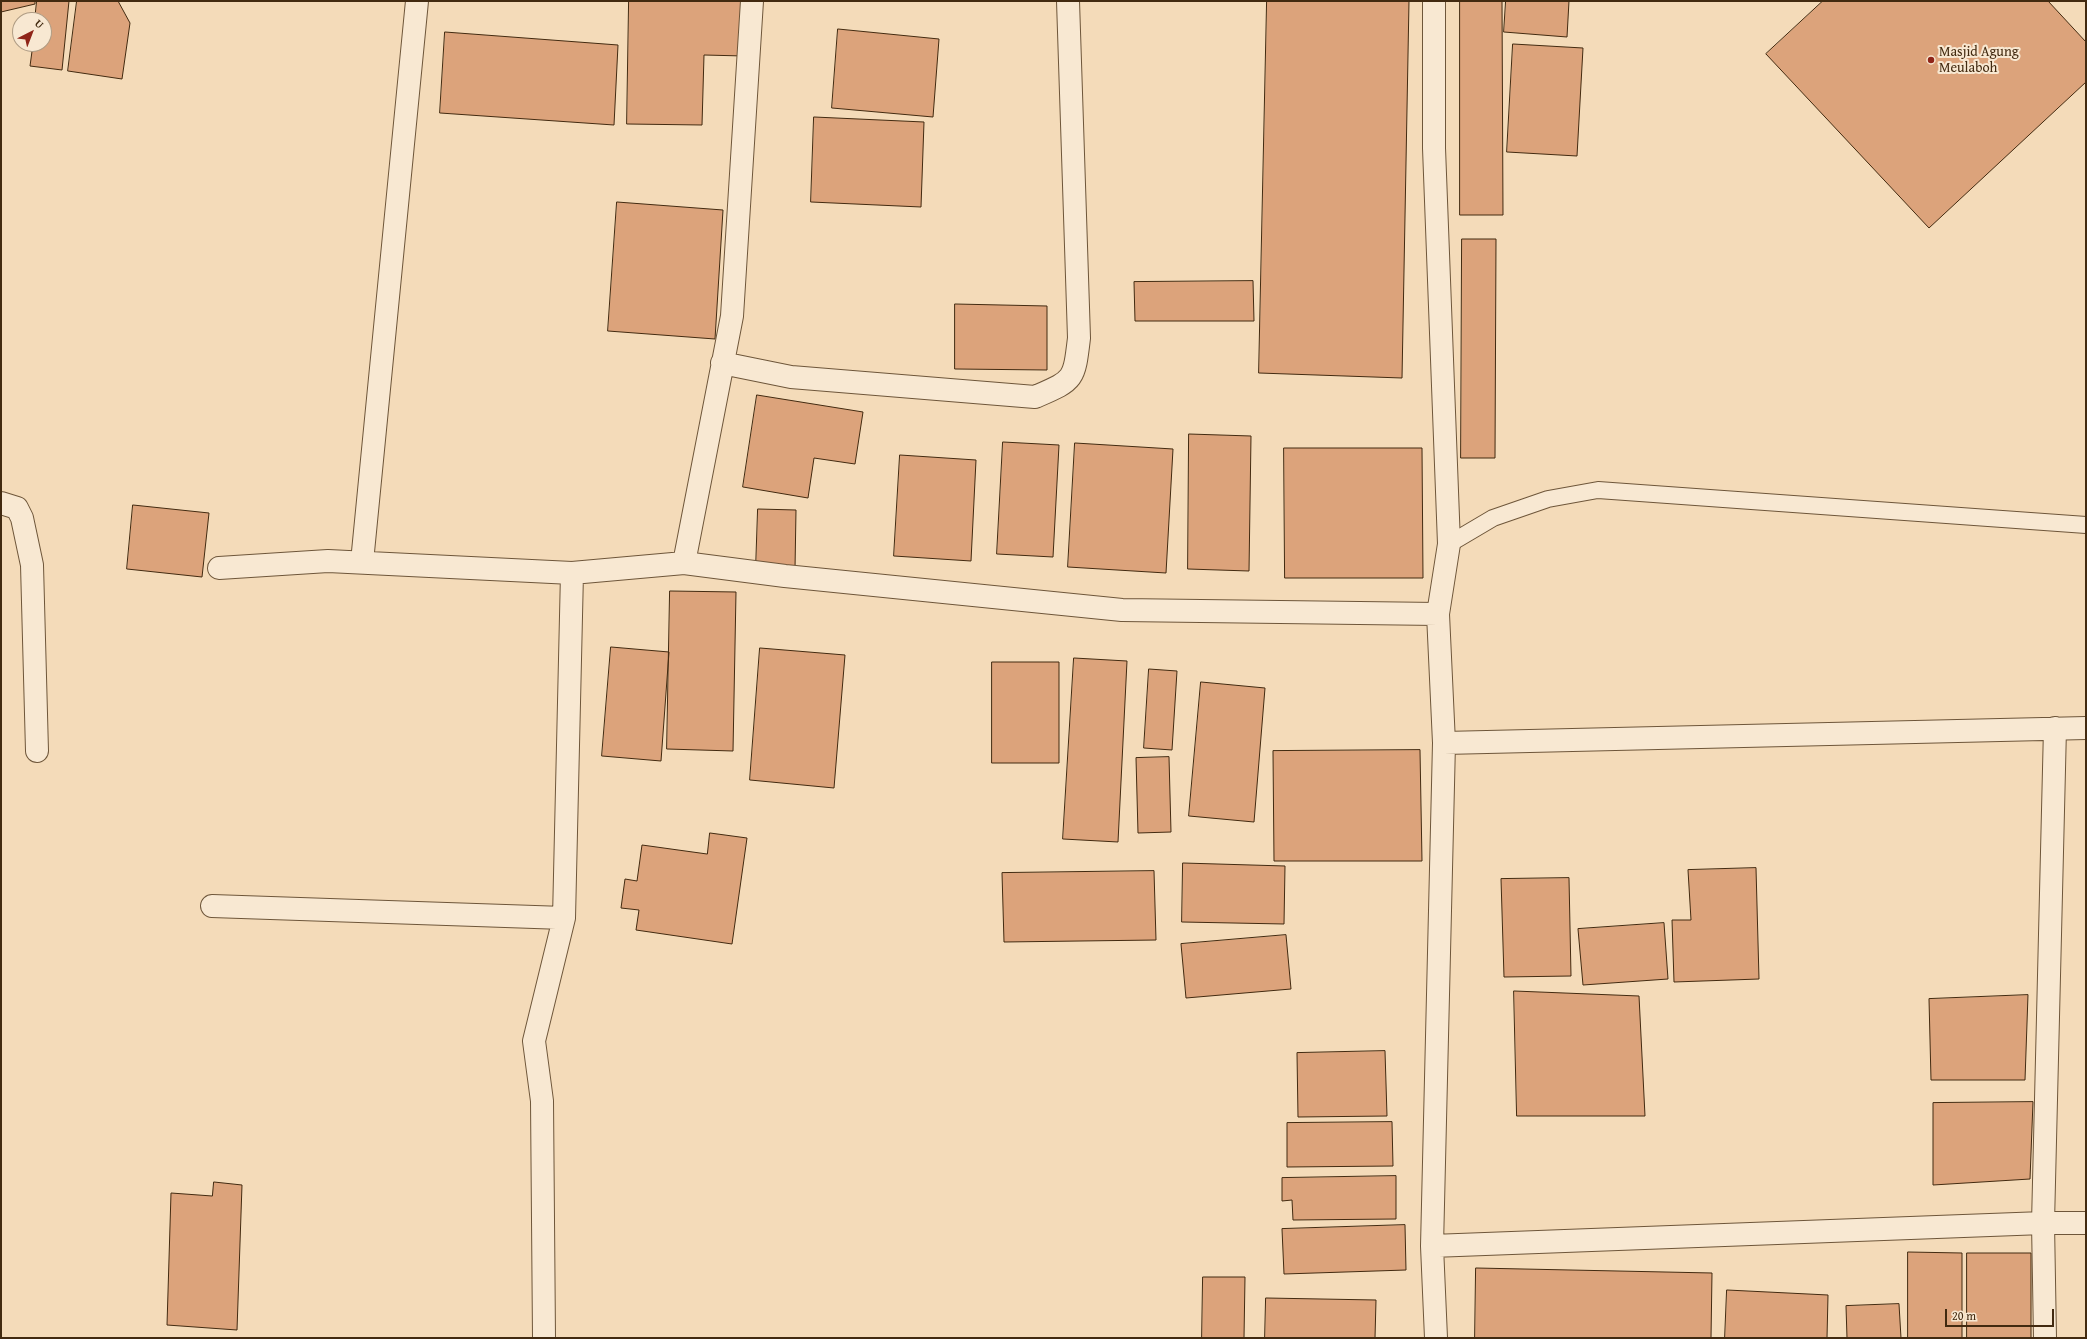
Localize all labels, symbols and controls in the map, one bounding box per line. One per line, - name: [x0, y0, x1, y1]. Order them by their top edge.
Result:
- north arrow: [12, 12, 52, 52]
- text: U: [31, 15, 47, 32]
- place label: Masjid Agung Meulaboh: [1939, 44, 2019, 76]
- marker: Masjid Agung Meulaboh: [1926, 55, 1936, 65]
- scale bar: [1947, 1301, 2056, 1327]
- text: 20 m: [1952, 1307, 1976, 1324]

